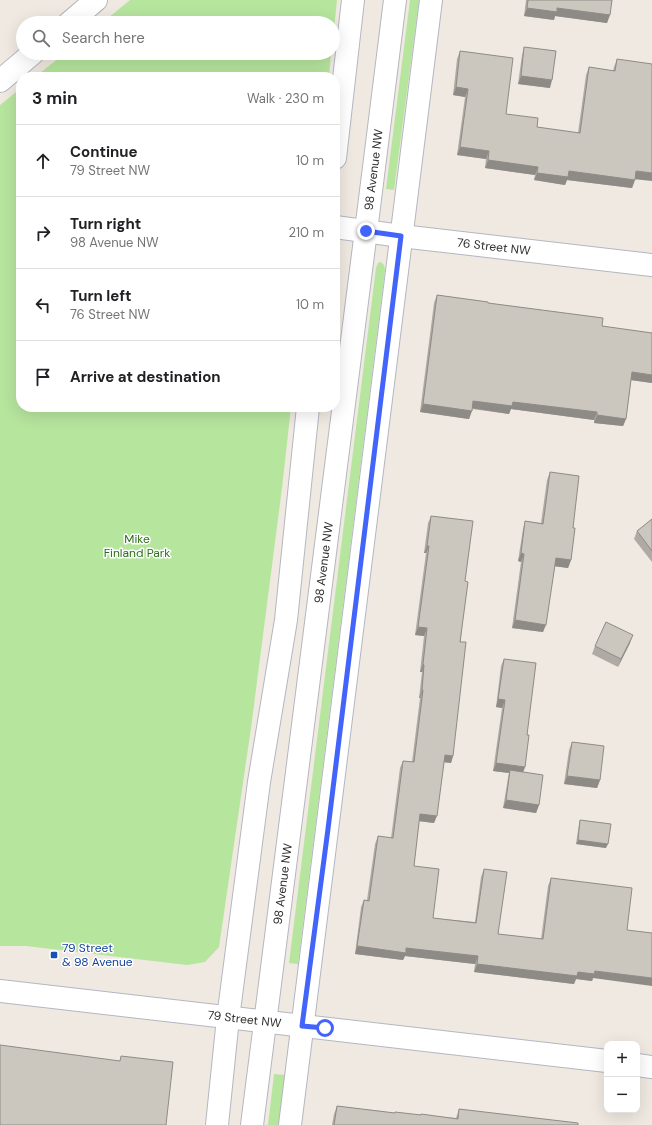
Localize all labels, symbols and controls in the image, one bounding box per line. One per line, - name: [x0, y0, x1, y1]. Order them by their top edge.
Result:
- search box: [16, 16, 340, 60]
- icon: search: [30, 27, 52, 49]
- text: Search here: [62, 28, 145, 48]
- text: 3 min: [32, 87, 77, 109]
- text: Walk · 230 m: [247, 90, 324, 107]
- street label: 98 Avenue NW: [361, 128, 387, 211]
- text: Continue: [70, 142, 138, 162]
- icon: ahead: [32, 150, 54, 172]
- text: 10 m: [296, 152, 324, 169]
- text: 79 Street NW: [70, 162, 150, 179]
- text: Turn right: [70, 214, 141, 234]
- icon: right: [32, 222, 54, 244]
- route end: [357, 222, 375, 240]
- text: 210 m: [289, 224, 324, 241]
- text: 98 Avenue NW: [70, 234, 159, 251]
- street label: 76 Street NW: [456, 235, 532, 259]
- text: Turn left: [70, 286, 131, 306]
- icon: left: [32, 294, 54, 316]
- text: 10 m: [296, 296, 324, 313]
- text: 76 Street NW: [70, 306, 150, 323]
- icon: arrive: [32, 366, 54, 388]
- text: Arrive at destination: [70, 367, 221, 387]
- street label: 98 Avenue NW: [311, 521, 337, 604]
- park label: Mike Finland Park: [104, 531, 170, 561]
- street label: 98 Avenue NW: [270, 842, 296, 926]
- place label: 79 Street & 98 Avenue: [62, 940, 133, 970]
- marker: 79 Street & 98 Avenue: [49, 950, 59, 960]
- street label: 79 Street NW: [207, 1007, 282, 1031]
- route start: [316, 1019, 334, 1037]
- map controls: [604, 1041, 640, 1113]
- button: +: [604, 1041, 640, 1077]
- button: −: [604, 1077, 640, 1113]

